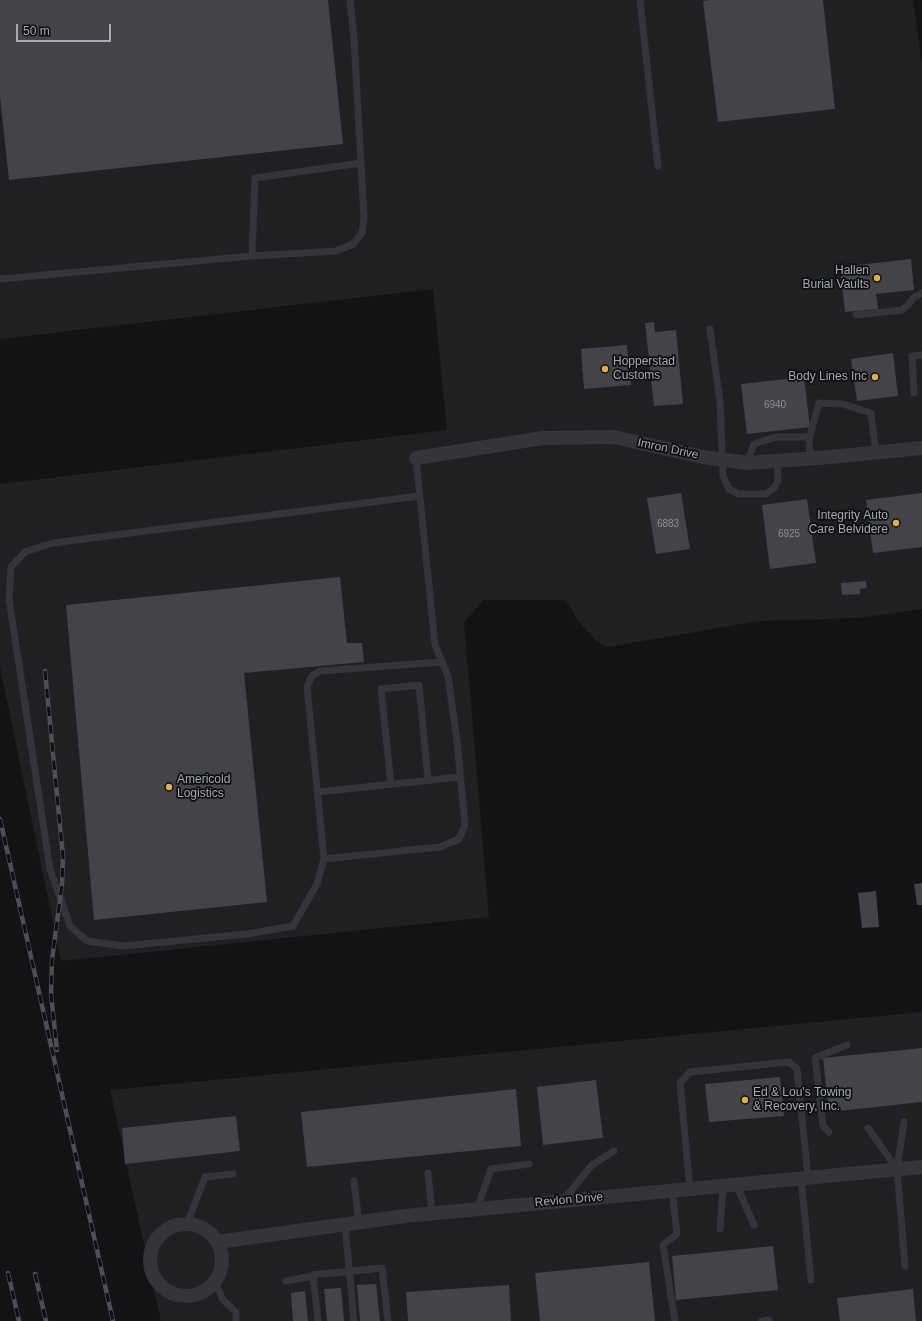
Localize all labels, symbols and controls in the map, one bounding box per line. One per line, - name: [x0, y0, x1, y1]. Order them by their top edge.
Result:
- scale bar: [18, 16, 113, 42]
- text: 50 m: [23, 24, 50, 38]
- place label: Hallen Burial Vaults: [803, 264, 869, 292]
- marker: Hallen Burial Vaults: [872, 273, 882, 283]
- place label: Hopperstad Customs: [613, 355, 675, 383]
- marker: Hopperstad Customs: [600, 364, 610, 374]
- place label: Body Lines Inc: [788, 370, 867, 384]
- marker: Body Lines Inc: [870, 372, 880, 382]
- house number: 6940: [764, 399, 786, 411]
- street label: Imron Drive: [636, 436, 700, 462]
- place label: Integrity Auto Care Belvidere: [809, 509, 888, 537]
- house number: 6883: [657, 518, 679, 530]
- marker: Integrity Auto Care Belvidere: [891, 518, 901, 528]
- house number: 6925: [778, 528, 800, 540]
- place label: Americold Logistics: [177, 773, 230, 801]
- marker: Americold Logistics: [164, 782, 174, 792]
- place label: Ed & Lou's Towing & Recovery, Inc.: [753, 1086, 851, 1114]
- marker: Ed & Lou's Towing & Recovery, Inc.: [740, 1095, 750, 1105]
- street label: Revlon Drive: [534, 1190, 604, 1210]

